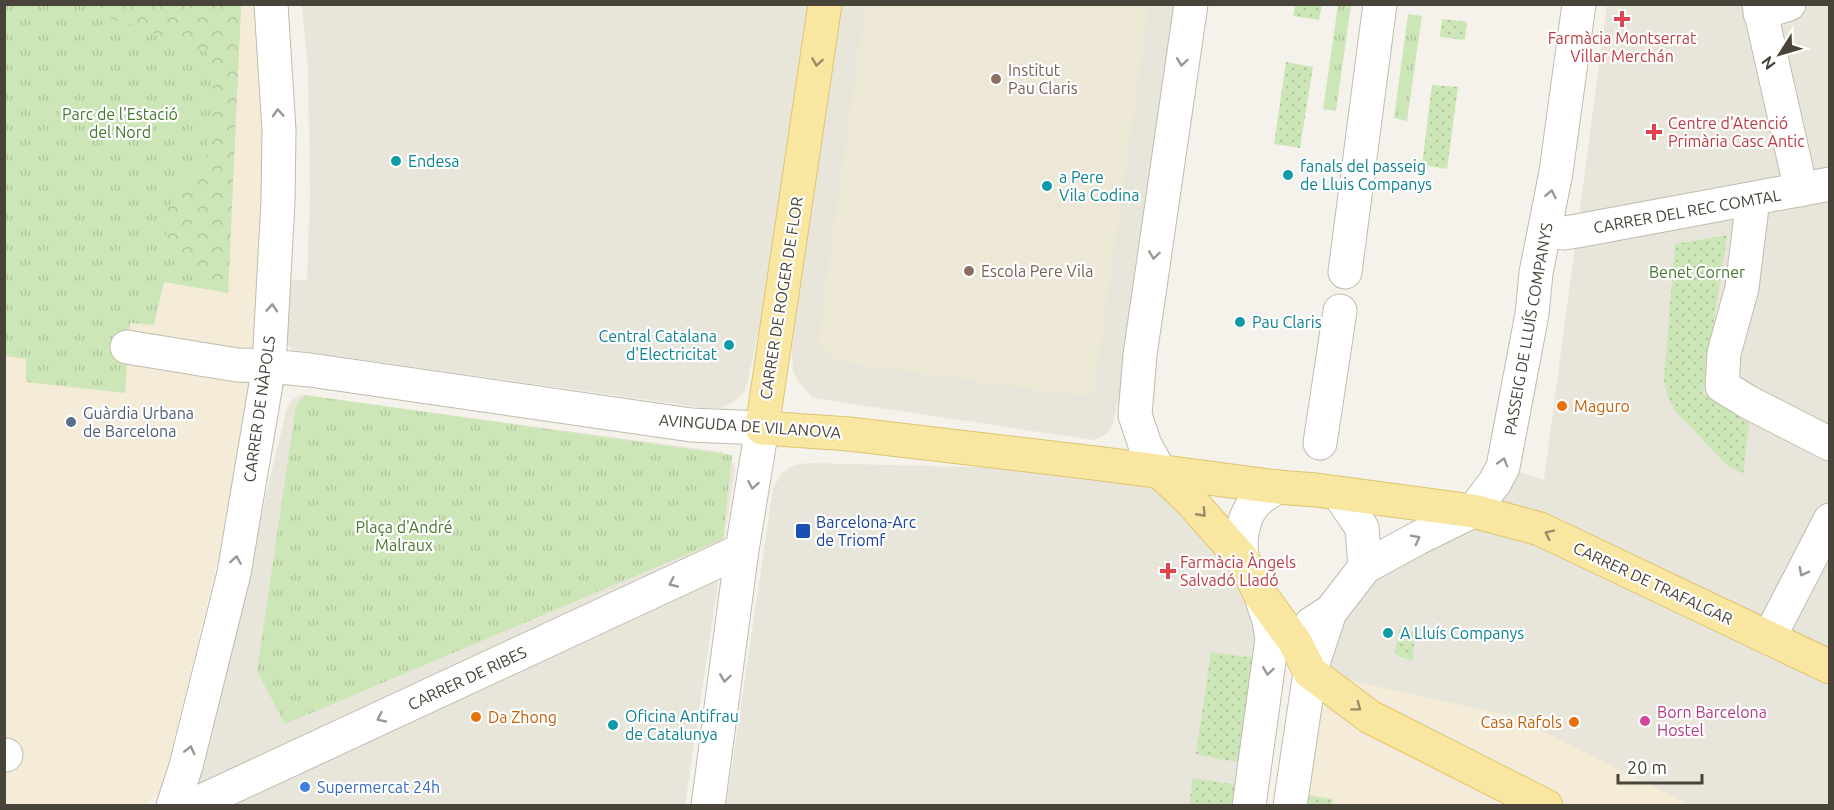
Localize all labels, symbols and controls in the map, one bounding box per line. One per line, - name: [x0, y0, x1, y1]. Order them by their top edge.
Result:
- marker: Farmàcia Montserrat Villar Merchán: [1615, 12, 1629, 26]
- north arrow: [1750, 24, 1810, 84]
- place label: Farmàcia Montserrat Villar Merchán: [1548, 29, 1697, 65]
- text: N: [1757, 53, 1779, 73]
- one-way arrow: [811, 58, 823, 67]
- one-way arrow: [1177, 58, 1189, 67]
- place label: Institut Pau Claris: [1008, 61, 1078, 97]
- marker: Institut Pau Claris: [989, 72, 1003, 86]
- park label: Parc de l'Estació del Nord: [62, 105, 178, 141]
- one-way arrow: [271, 108, 284, 117]
- place label: Centre d'Atenció Primària Casc Antic: [1668, 114, 1805, 150]
- marker: Centre d'Atenció Primària Casc Antic: [1645, 123, 1663, 141]
- place label: Endesa: [408, 152, 459, 170]
- marker: Endesa: [389, 154, 403, 168]
- place label: fanals del passeig de Lluis Companys: [1300, 157, 1432, 193]
- place label: a Pere Vila Codina: [1059, 168, 1139, 204]
- marker: fanals del passeig de Lluis Companys: [1281, 168, 1295, 182]
- marker: a Pere Vila Codina: [1040, 179, 1054, 193]
- street label: CARRER DEL REC COMTAL: [1592, 186, 1782, 236]
- one-way arrow: [1544, 189, 1557, 199]
- street label: CARRER DE ROGER DE FLOR: [756, 195, 806, 401]
- street label: PASSEIG DE LLUÍS COMPANYS: [1498, 221, 1556, 437]
- one-way arrow: [1149, 251, 1161, 260]
- place label: Escola Pere Vila: [981, 262, 1093, 280]
- park label: Benet Corner: [1649, 263, 1745, 281]
- marker: Escola Pere Vila: [962, 264, 976, 278]
- one-way arrow: [266, 303, 279, 312]
- place label: Pau Claris: [1252, 313, 1322, 331]
- marker: Pau Claris: [1233, 315, 1247, 329]
- place label: Central Catalana d'Electricitat: [598, 327, 718, 363]
- street label: CARRER DE NÀPOLS: [238, 334, 278, 483]
- marker: Central Catalana d'Electricitat: [722, 338, 736, 352]
- place label: Maguro: [1574, 397, 1630, 415]
- marker: Maguro: [1555, 399, 1569, 413]
- place label: Guàrdia Urbana de Barcelona: [83, 404, 194, 440]
- street label: AVINGUDA DE VILANOVA: [658, 411, 842, 441]
- marker: Guàrdia Urbana de Barcelona: [64, 415, 78, 429]
- one-way arrow: [1496, 457, 1509, 467]
- one-way arrow: [747, 480, 760, 490]
- one-way arrow: [1195, 506, 1206, 516]
- place label: Barcelona-Arc de Triomf: [816, 513, 917, 549]
- park label: Plaça d'André Malraux: [355, 518, 453, 554]
- marker: Barcelona-Arc de Triomf: [794, 522, 812, 540]
- one-way arrow: [1545, 529, 1556, 541]
- one-way arrow: [1410, 535, 1421, 546]
- street label: CARRER DE TRAFALGAR: [1570, 538, 1736, 628]
- place label: Farmàcia Àngels Salvadó Lladó: [1180, 551, 1296, 589]
- one-way arrow: [229, 556, 241, 565]
- marker: Farmàcia Àngels Salvadó Lladó: [1161, 564, 1175, 578]
- one-way arrow: [1799, 566, 1810, 577]
- one-way arrow: [668, 576, 679, 588]
- place label: A Lluís Companys: [1400, 624, 1524, 642]
- marker: A Lluís Companys: [1381, 626, 1395, 640]
- street label: CARRER DE RIBES: [405, 643, 529, 713]
- one-way arrow: [1262, 667, 1274, 676]
- one-way arrow: [719, 674, 732, 683]
- one-way arrow: [1351, 700, 1362, 711]
- place label: Born Barcelona Hostel: [1657, 703, 1767, 739]
- place label: Oficina Antifrau de Catalunya: [625, 707, 739, 743]
- place label: Da Zhong: [488, 708, 557, 726]
- one-way arrow: [377, 710, 388, 722]
- marker: Da Zhong: [469, 710, 483, 724]
- place label: Casa Rafols: [1480, 713, 1562, 731]
- marker: Born Barcelona Hostel: [1638, 714, 1652, 728]
- marker: Casa Rafols: [1567, 715, 1581, 729]
- marker: Oficina Antifrau de Catalunya: [606, 718, 620, 732]
- one-way arrow: [183, 745, 196, 755]
- scale bar: [1618, 747, 1702, 785]
- text: 20 m: [1627, 757, 1667, 777]
- place label: Supermercat 24h: [317, 778, 440, 796]
- marker: Supermercat 24h: [298, 780, 312, 794]

